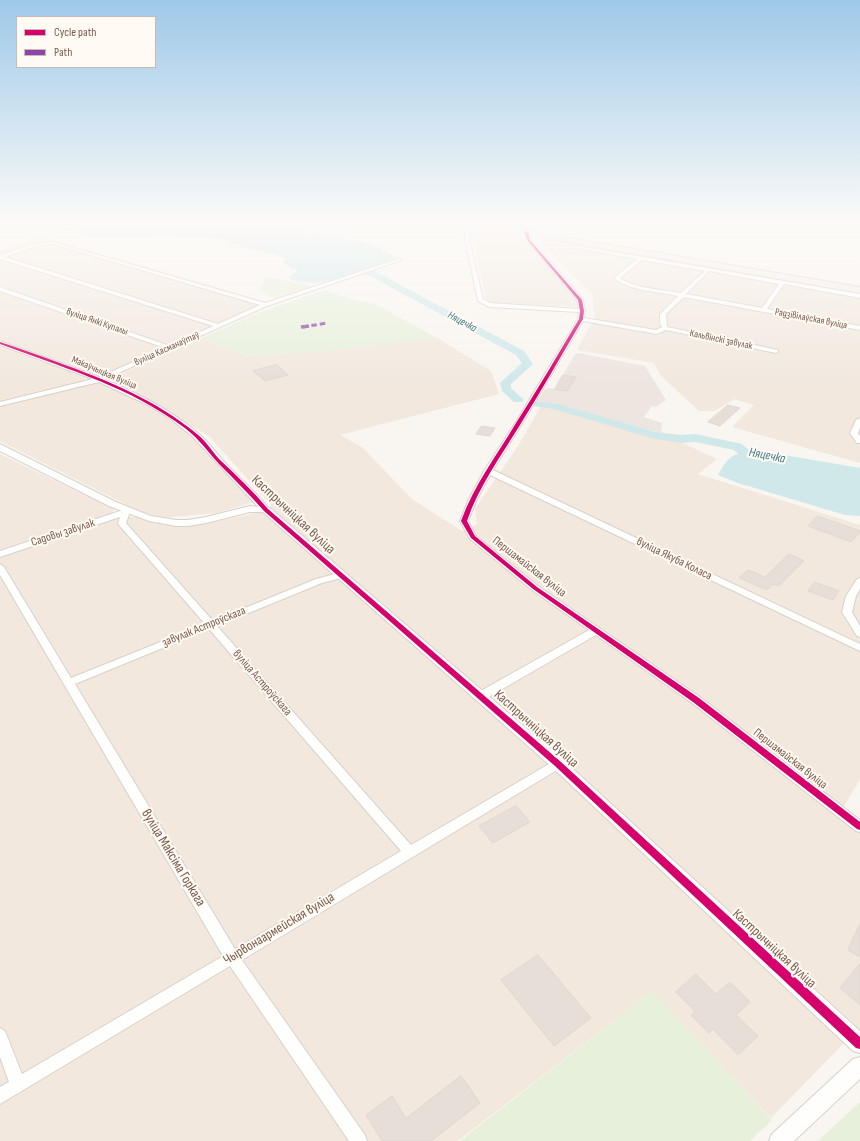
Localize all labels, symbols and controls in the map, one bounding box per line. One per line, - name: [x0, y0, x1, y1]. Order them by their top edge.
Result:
- legend: [16, 16, 156, 68]
- text: Cycle path: [54, 25, 96, 40]
- text: Path: [54, 45, 72, 60]
- street label: вуліца Янкі Купалы: [65, 306, 129, 338]
- street label: Радзівілаўская вуліца: [774, 306, 848, 332]
- water label: Няцечка: [445, 309, 479, 335]
- street label: Кальвінскі завулак: [689, 327, 753, 353]
- street label: вуліца Касманаўтаў: [133, 329, 201, 369]
- street label: Макаўчыцкая вуліца: [70, 354, 138, 392]
- water label: Няцечка: [747, 445, 787, 467]
- street label: Кастрычніцкая вуліца: [248, 472, 338, 558]
- street label: Садовы завулак: [29, 516, 97, 550]
- street label: Першамайская вуліца: [489, 534, 569, 600]
- street label: вуліца Якуба Коласа: [634, 534, 714, 584]
- street label: завулак Астроўскага: [160, 604, 248, 650]
- street label: вуліца Астроўскага: [229, 647, 295, 719]
- street label: Кастрычніцкая вуліца: [490, 687, 582, 771]
- street label: Першамайская вуліца: [750, 726, 830, 792]
- street label: вуліца Максіма Горкага: [137, 806, 209, 910]
- street label: Чырвонаармейская вуліца: [220, 889, 338, 969]
- street label: Кастрычніцкая вуліца: [729, 906, 819, 992]

